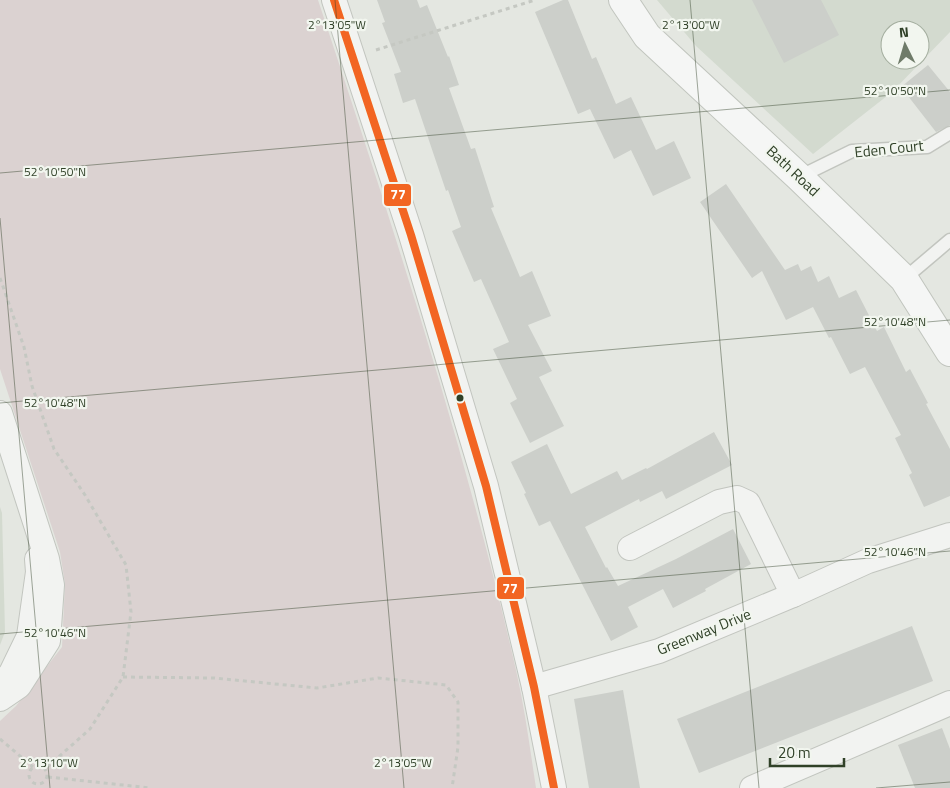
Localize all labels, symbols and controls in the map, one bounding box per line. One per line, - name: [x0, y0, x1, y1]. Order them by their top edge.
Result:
- text: 2°13'05"W: [308, 15, 366, 34]
- text: 2°13'00"W: [662, 15, 720, 34]
- north arrow: [880, 20, 930, 70]
- text: N: [898, 21, 910, 42]
- text: 52°10'50"N: [864, 81, 926, 100]
- street label: Eden Court: [853, 133, 925, 164]
- street label: Bath Road: [761, 140, 825, 202]
- text: 52°10'50"N: [24, 162, 86, 181]
- line badge: 77: [383, 183, 412, 207]
- text: 77: [390, 183, 406, 204]
- text: 52°10'48"N: [864, 312, 926, 331]
- text: 52°10'48"N: [24, 393, 86, 412]
- unlabelled marker: [455, 393, 465, 403]
- text: 52°10'46"N: [864, 542, 926, 561]
- line badge: 77: [496, 576, 525, 600]
- text: 77: [502, 577, 518, 598]
- street label: Greenway Drive: [653, 602, 754, 661]
- text: 52°10'46"N: [24, 623, 86, 642]
- scale bar: [770, 736, 844, 768]
- text: 20 m: [778, 741, 811, 764]
- text: 2°13'10"W: [20, 753, 78, 772]
- text: 2°13'05"W: [374, 753, 432, 772]

